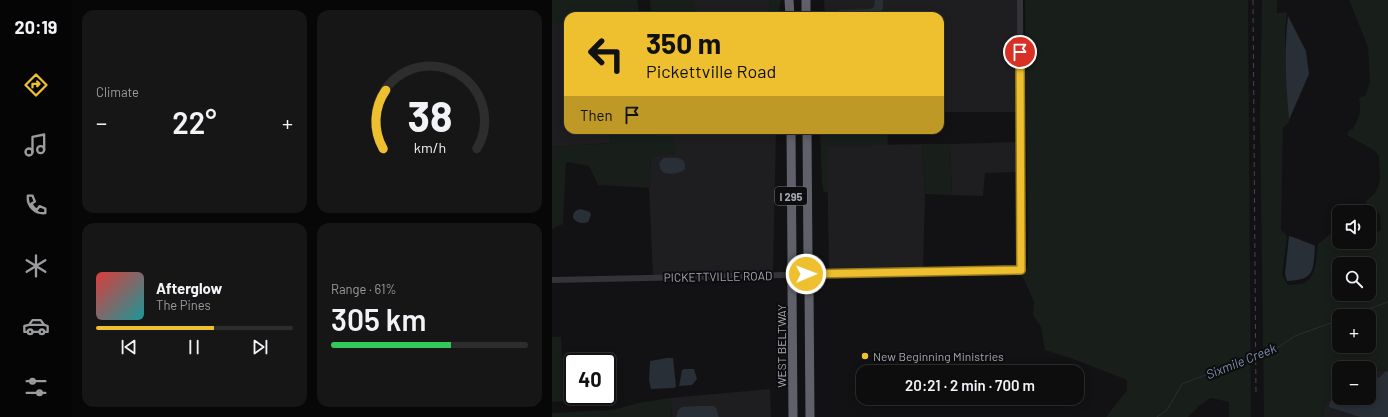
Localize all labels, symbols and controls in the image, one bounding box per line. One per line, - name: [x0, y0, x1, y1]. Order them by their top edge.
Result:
- text: 20:19: [15, 16, 57, 38]
- text: 350 m: [646, 26, 721, 60]
- icon: left: [580, 28, 632, 80]
- pin: [1003, 35, 1037, 69]
- icon: arrive: [1009, 41, 1031, 63]
- text: Pickettville Road: [646, 60, 776, 82]
- icon: directions: [22, 71, 50, 99]
- text: Climate: [96, 84, 139, 100]
- text: 38: [407, 90, 452, 140]
- text: 22°: [172, 104, 217, 140]
- icon: arrive: [621, 104, 643, 126]
- text: Then: [580, 106, 613, 124]
- text: −: [96, 109, 107, 135]
- text: +: [282, 109, 293, 135]
- icon: music: [22, 131, 50, 159]
- text: km/h: [413, 139, 446, 156]
- road number: I 295: [775, 187, 807, 205]
- icon: phone: [22, 191, 50, 219]
- map controls: [1332, 205, 1376, 405]
- button: sound: [1332, 205, 1376, 249]
- icon: climate: [22, 252, 50, 280]
- position arrow: [785, 253, 827, 295]
- button: search: [1332, 257, 1376, 301]
- street label: PICKETTVILLE ROAD: [664, 268, 772, 284]
- text: Afterglow: [156, 279, 222, 297]
- text: Range · 61%: [331, 281, 396, 297]
- text: The Pines: [156, 297, 211, 313]
- text: 305 km: [331, 301, 426, 337]
- street label: WEST BELTWAY: [774, 304, 788, 388]
- button: +: [1332, 309, 1376, 353]
- icon: car: [22, 312, 50, 340]
- icon: previous: [118, 336, 140, 358]
- icon: pause: [183, 336, 205, 358]
- icon: next: [249, 336, 271, 358]
- water label: Sixmile Creek: [1204, 339, 1279, 382]
- place label: New Beginning Ministries: [873, 349, 1004, 363]
- marker: New Beginning Ministries: [860, 351, 870, 361]
- speed limit sign: 40: [564, 353, 616, 405]
- button: −: [1332, 361, 1376, 405]
- icon: filters: [22, 373, 50, 401]
- text: 20:21 · 2 min · 700 m: [905, 376, 1035, 394]

